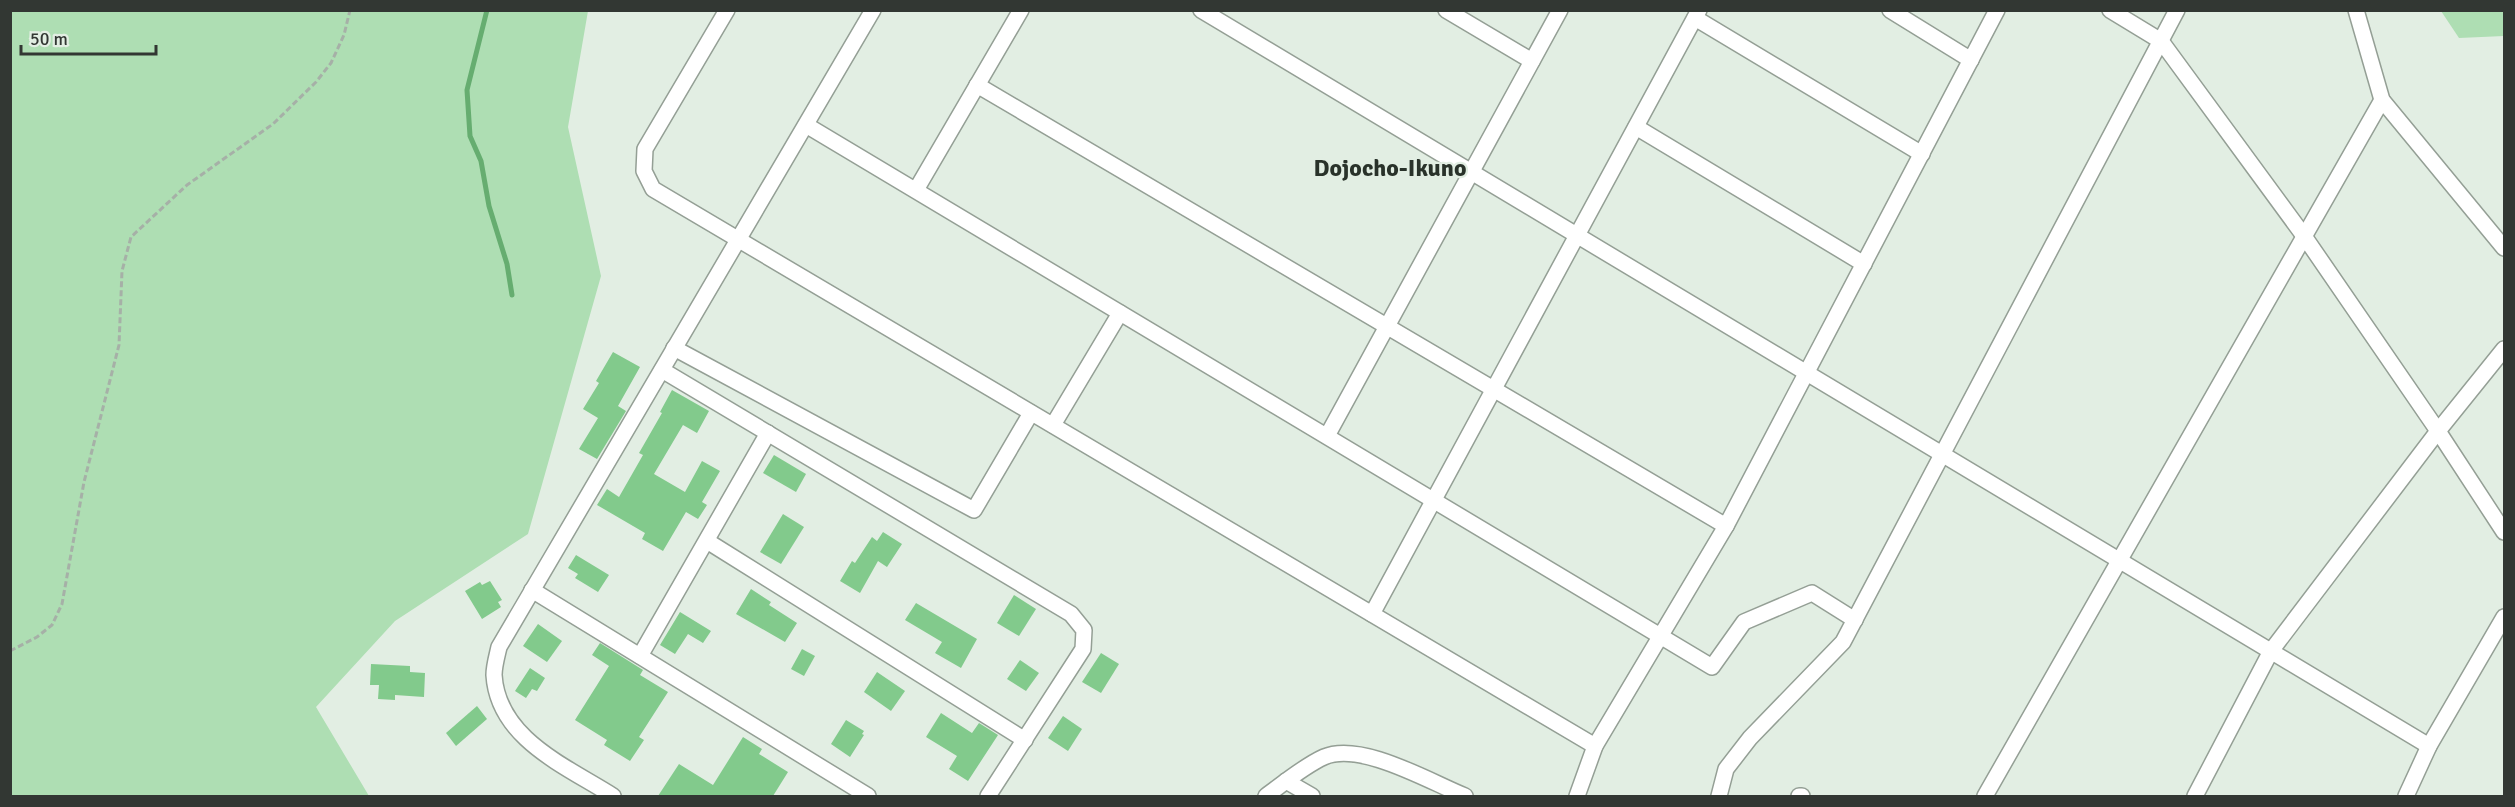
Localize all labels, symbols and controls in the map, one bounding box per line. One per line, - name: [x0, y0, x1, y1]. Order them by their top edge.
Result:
- scale bar: [21, 18, 156, 56]
- text: 50 m: [30, 28, 68, 50]
- district label: Dojocho-Ikuno: [1314, 153, 1466, 183]

